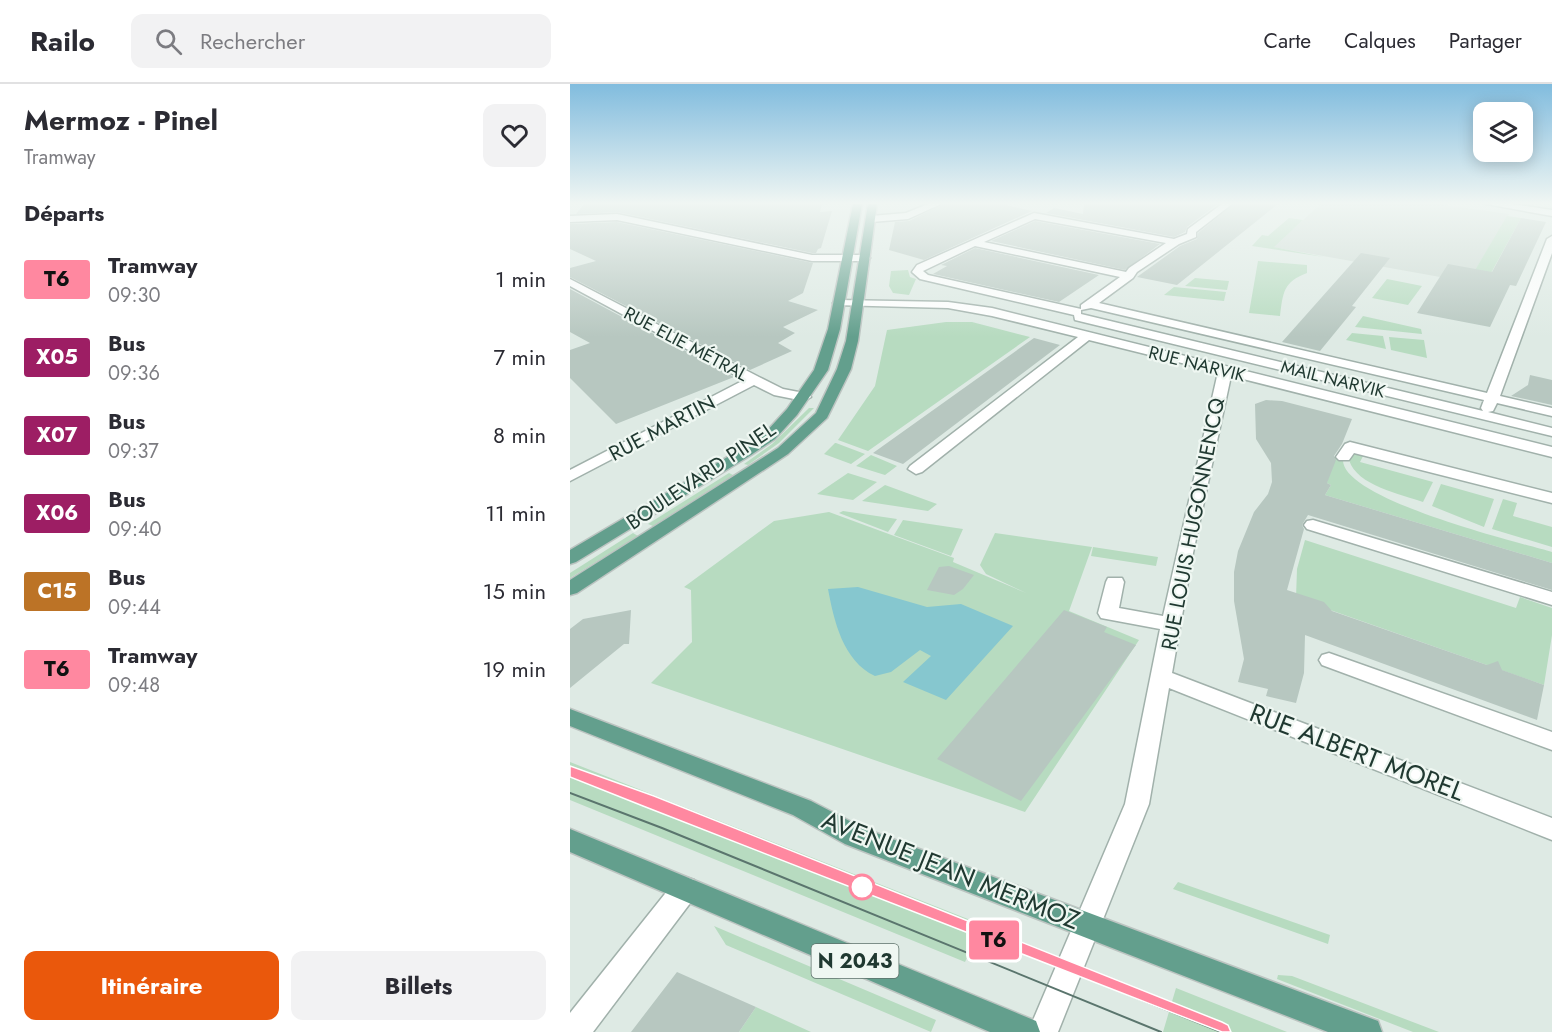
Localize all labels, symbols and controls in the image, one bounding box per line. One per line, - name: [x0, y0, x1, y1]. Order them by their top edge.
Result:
- search box: [131, 14, 551, 68]
- text: Railo: [30, 21, 95, 62]
- icon: search: [152, 25, 185, 58]
- text: Rechercher: [200, 25, 305, 57]
- text: Carte: [1264, 26, 1311, 56]
- text: Calques: [1344, 26, 1416, 56]
- text: Partager: [1449, 26, 1522, 56]
- text: Mermoz - Pinel: [24, 100, 218, 141]
- map controls: [1473, 102, 1533, 162]
- button: layers: [1473, 102, 1533, 162]
- button: heart: [483, 104, 546, 167]
- text: Tramway: [24, 143, 96, 172]
- text: Départs: [24, 197, 104, 229]
- text: Tramway: [108, 249, 197, 281]
- text: 1 min: [495, 263, 546, 295]
- text: T6: [44, 264, 70, 294]
- text: 09:30: [108, 281, 160, 310]
- street label: RUE ELIE MÉTRAL: [619, 300, 753, 388]
- text: Bus: [108, 327, 145, 359]
- street label: RUE NARVIK: [1146, 339, 1249, 389]
- text: 7 min: [493, 341, 546, 373]
- text: X05: [36, 342, 78, 372]
- street label: MAIL NARVIK: [1278, 353, 1389, 405]
- text: 09:36: [108, 359, 160, 388]
- street label: RUE MARTIN: [603, 387, 721, 469]
- street label: RUE LOUIS HUGONNENCQ: [1154, 395, 1232, 653]
- text: Bus: [108, 405, 145, 437]
- street label: BOULEVARD PINEL: [620, 415, 782, 537]
- text: 8 min: [493, 419, 546, 451]
- text: X07: [37, 420, 77, 450]
- text: 09:37: [108, 437, 159, 466]
- text: Bus: [108, 483, 146, 515]
- text: 11 min: [485, 497, 546, 529]
- text: X06: [36, 498, 78, 528]
- text: 09:40: [108, 515, 162, 544]
- text: Bus: [108, 561, 145, 593]
- text: 15 min: [483, 575, 546, 607]
- text: C15: [38, 576, 76, 606]
- text: 09:44: [108, 593, 161, 622]
- text: Tramway: [108, 639, 197, 671]
- text: 19 min: [482, 653, 546, 685]
- text: T6: [44, 654, 70, 684]
- text: 09:48: [108, 671, 160, 700]
- street label: RUE ALBERT MOREL: [1244, 694, 1470, 811]
- street label: AVENUE JEAN MERMOZ: [816, 801, 1086, 939]
- unlabelled marker: [849, 874, 875, 900]
- line badge: T6: [967, 920, 1021, 960]
- text: T6: [981, 925, 1007, 955]
- road number: N 2043: [812, 944, 898, 978]
- button: Itinéraire: [24, 951, 279, 1020]
- button: Billets: [291, 951, 546, 1020]

